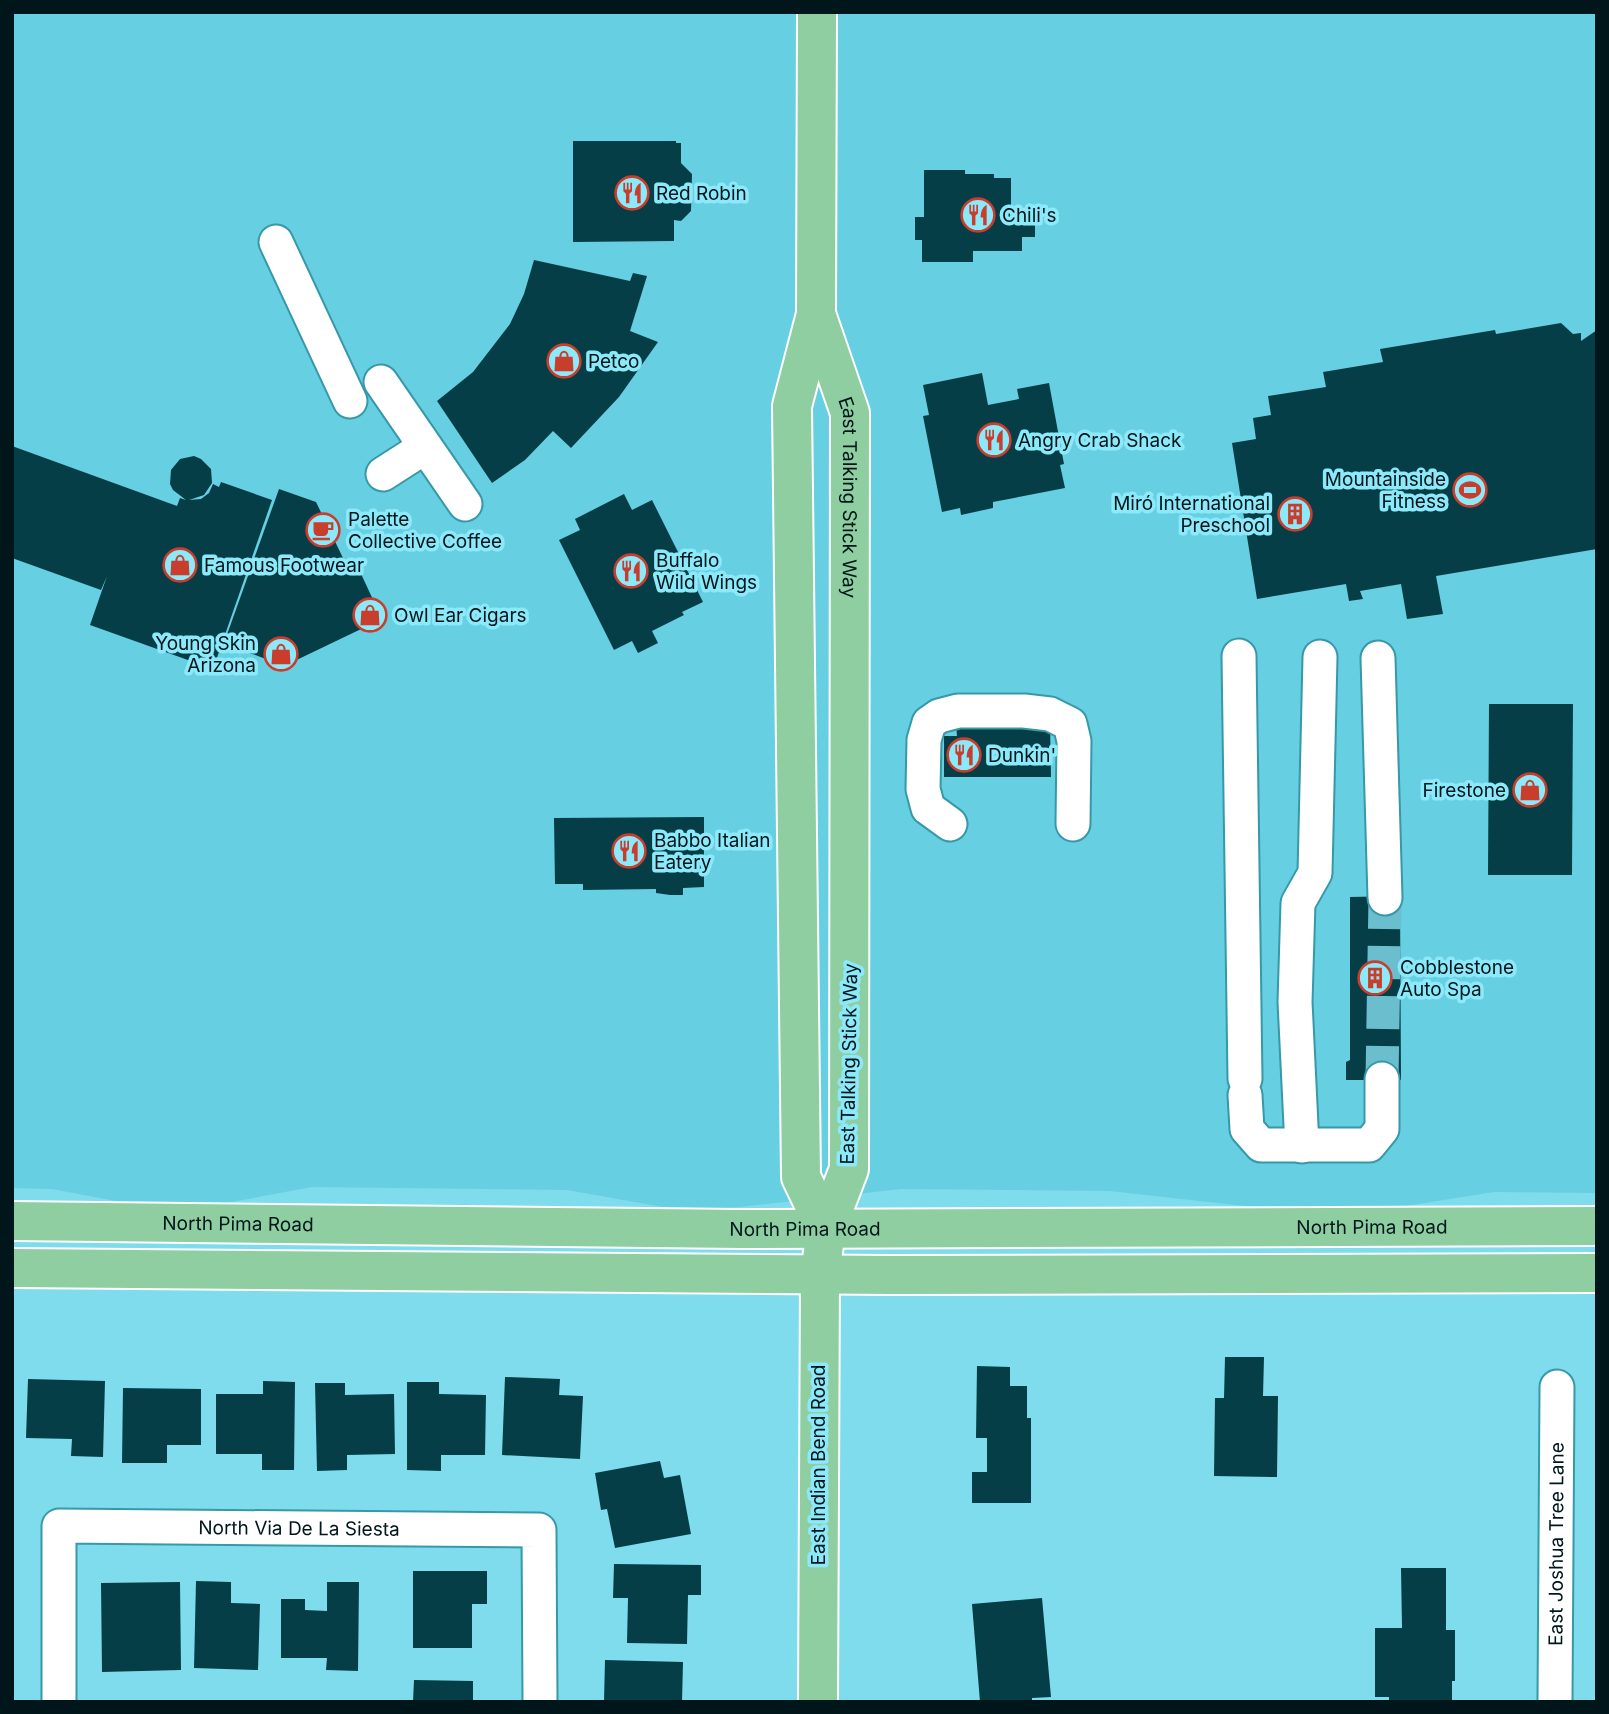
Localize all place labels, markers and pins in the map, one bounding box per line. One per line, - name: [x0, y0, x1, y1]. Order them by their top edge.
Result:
- restaurant icon: Red Robin: [613, 174, 651, 212]
- place label: Red Robin: [656, 182, 747, 205]
- restaurant icon: Chili's: [959, 196, 997, 234]
- place label: Chili's: [1002, 204, 1057, 227]
- shop icon: Petco: [545, 342, 583, 380]
- place label: Petco: [588, 350, 639, 373]
- restaurant icon: Angry Crab Shack: [975, 421, 1013, 459]
- place label: Angry Crab Shack: [1018, 429, 1182, 452]
- place label: Mountainside Fitness: [1325, 468, 1446, 513]
- sports icon: Mountainside Fitness: [1451, 471, 1489, 509]
- place label: Miró International Preschool: [1113, 492, 1270, 537]
- building icon: Miró International Preschool: [1276, 495, 1314, 533]
- place label: Palette Collective Coffee: [348, 508, 502, 553]
- cafe icon: Palette Collective Coffee: [304, 511, 342, 549]
- shop icon: Famous Footwear: [161, 546, 199, 584]
- place label: Buffalo Wild Wings: [656, 549, 757, 594]
- restaurant icon: Buffalo Wild Wings: [612, 552, 650, 590]
- place label: Famous Footwear: [204, 554, 364, 577]
- shop icon: Owl Ear Cigars: [351, 596, 389, 634]
- place label: Owl Ear Cigars: [394, 604, 527, 627]
- place label: Young Skin Arizona: [155, 632, 256, 677]
- shop icon: Young Skin Arizona: [262, 635, 300, 673]
- restaurant icon: Dunkin': [945, 736, 983, 774]
- place label: Dunkin': [988, 744, 1056, 767]
- shop icon: Firestone: [1511, 771, 1549, 809]
- place label: Firestone: [1423, 779, 1506, 802]
- place label: Babbo Italian Eatery: [654, 829, 771, 874]
- restaurant icon: Babbo Italian Eatery: [610, 832, 648, 870]
- place label: Cobblestone Auto Spa: [1400, 956, 1514, 1001]
- building icon: Cobblestone Auto Spa: [1356, 959, 1394, 997]

